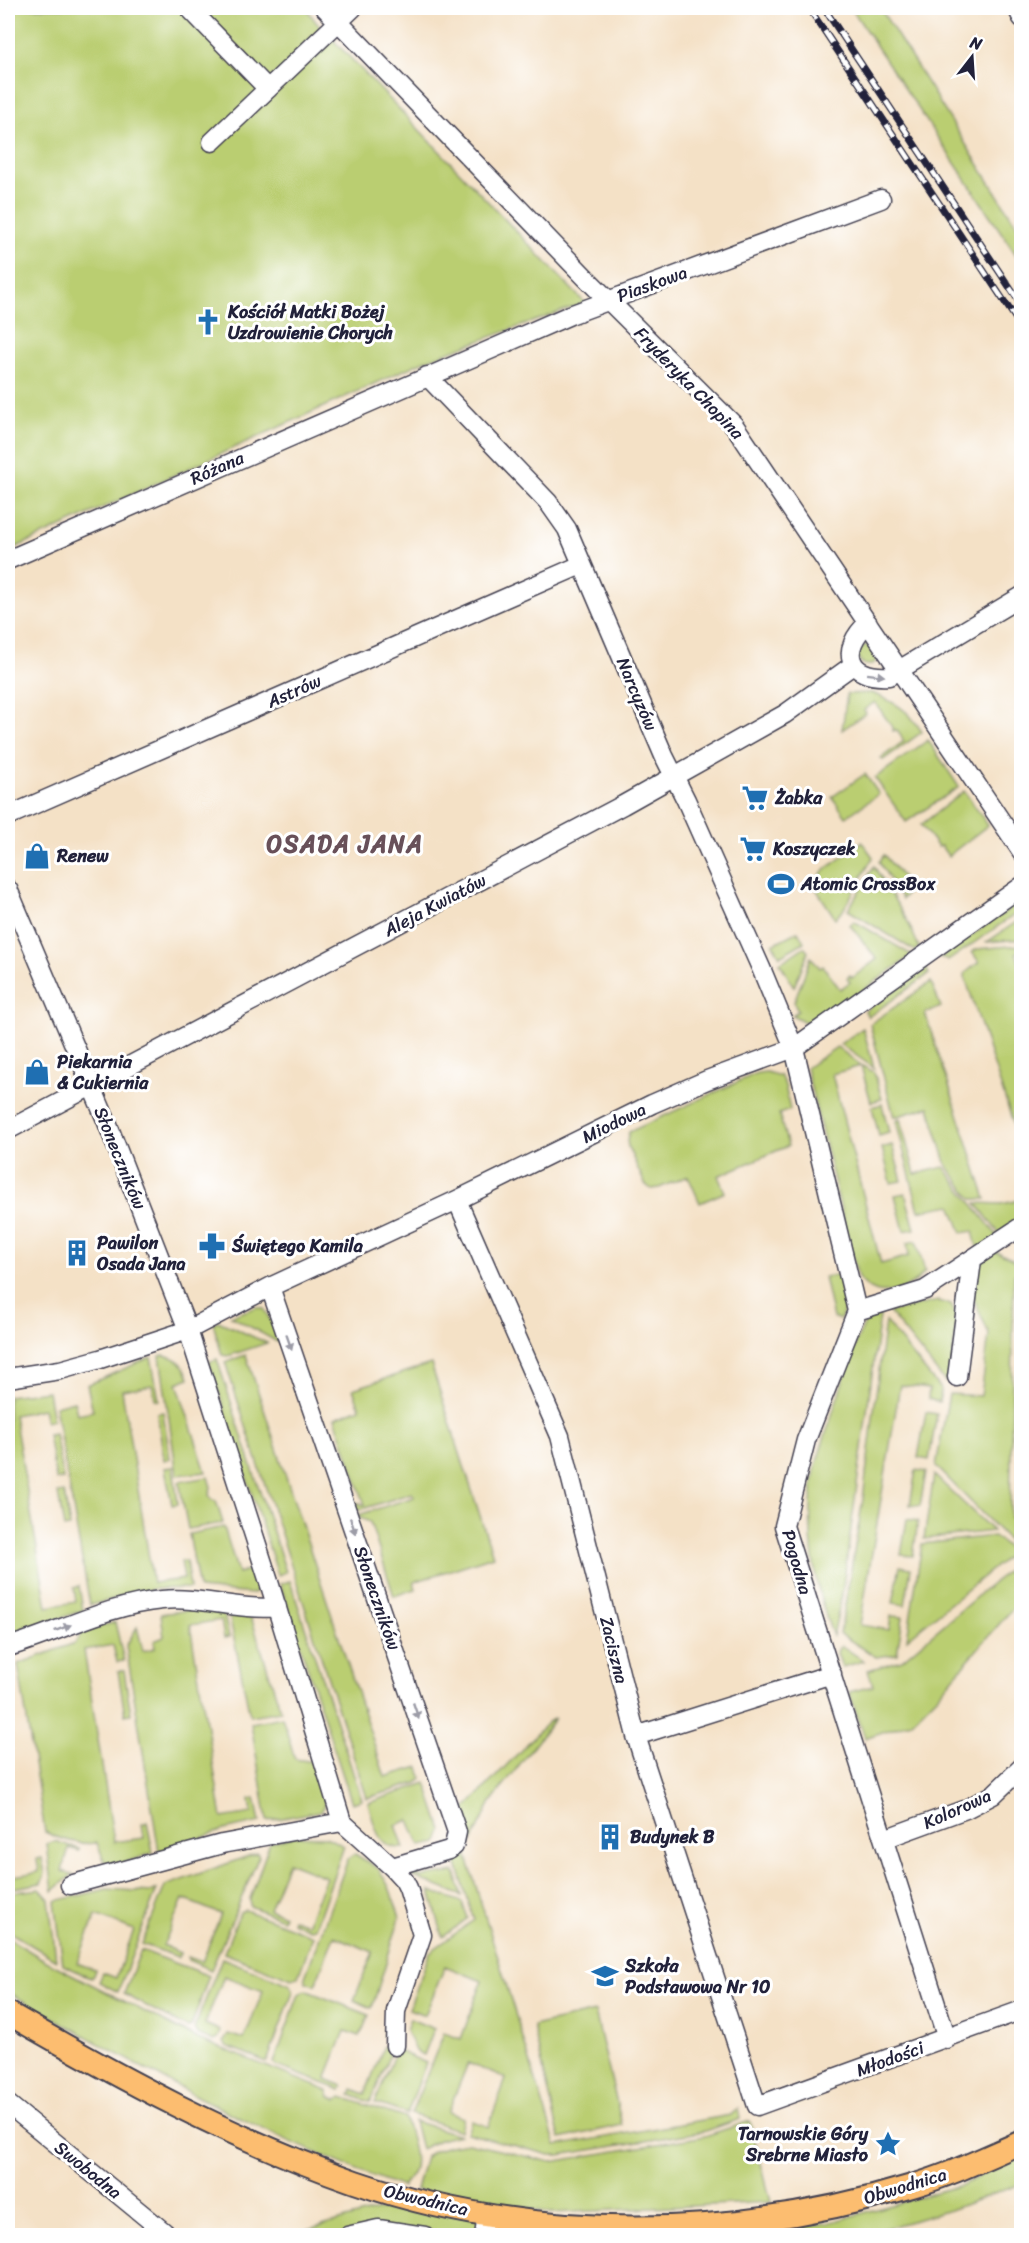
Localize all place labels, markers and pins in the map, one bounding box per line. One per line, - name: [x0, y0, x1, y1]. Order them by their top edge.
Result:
- place label: Kościół Matki Bożej Uzdrowienie Chorych: [227, 296, 394, 349]
- church icon: Kościół Matki Bożej Uzdrowienie Chorych: [193, 307, 223, 337]
- place label: Żabka: [774, 782, 823, 814]
- supermarket icon: Żabka: [740, 783, 770, 813]
- place label: Koszyczek: [772, 833, 856, 865]
- supermarket icon: Koszyczek: [738, 834, 768, 864]
- place label: Renew: [56, 840, 109, 872]
- shop icon: Renew: [22, 841, 52, 871]
- place label: Atomic CrossBox: [800, 868, 936, 900]
- sports icon: Atomic CrossBox: [766, 869, 796, 899]
- place label: Piekarnia & Cukiernia: [57, 1046, 149, 1099]
- shop icon: Piekarnia & Cukiernia: [22, 1057, 52, 1087]
- place label: Pawilon Osada Jana: [97, 1227, 185, 1280]
- place label: Świętego Kamila: [231, 1230, 364, 1262]
- pharmacy icon: Świętego Kamila: [197, 1231, 227, 1261]
- building icon: Pawilon Osada Jana: [62, 1238, 92, 1268]
- place label: Budynek B: [630, 1821, 715, 1853]
- building icon: Budynek B: [595, 1822, 625, 1852]
- place label: Szkoła Podstawowa Nr 10: [624, 1950, 770, 2003]
- school or university icon: Szkoła Podstawowa Nr 10: [590, 1961, 620, 1991]
- place label: Tarnowskie Góry Srebrne Miasto: [738, 2118, 869, 2171]
- place icon: Tarnowskie Góry Srebrne Miasto: [873, 2129, 903, 2159]

